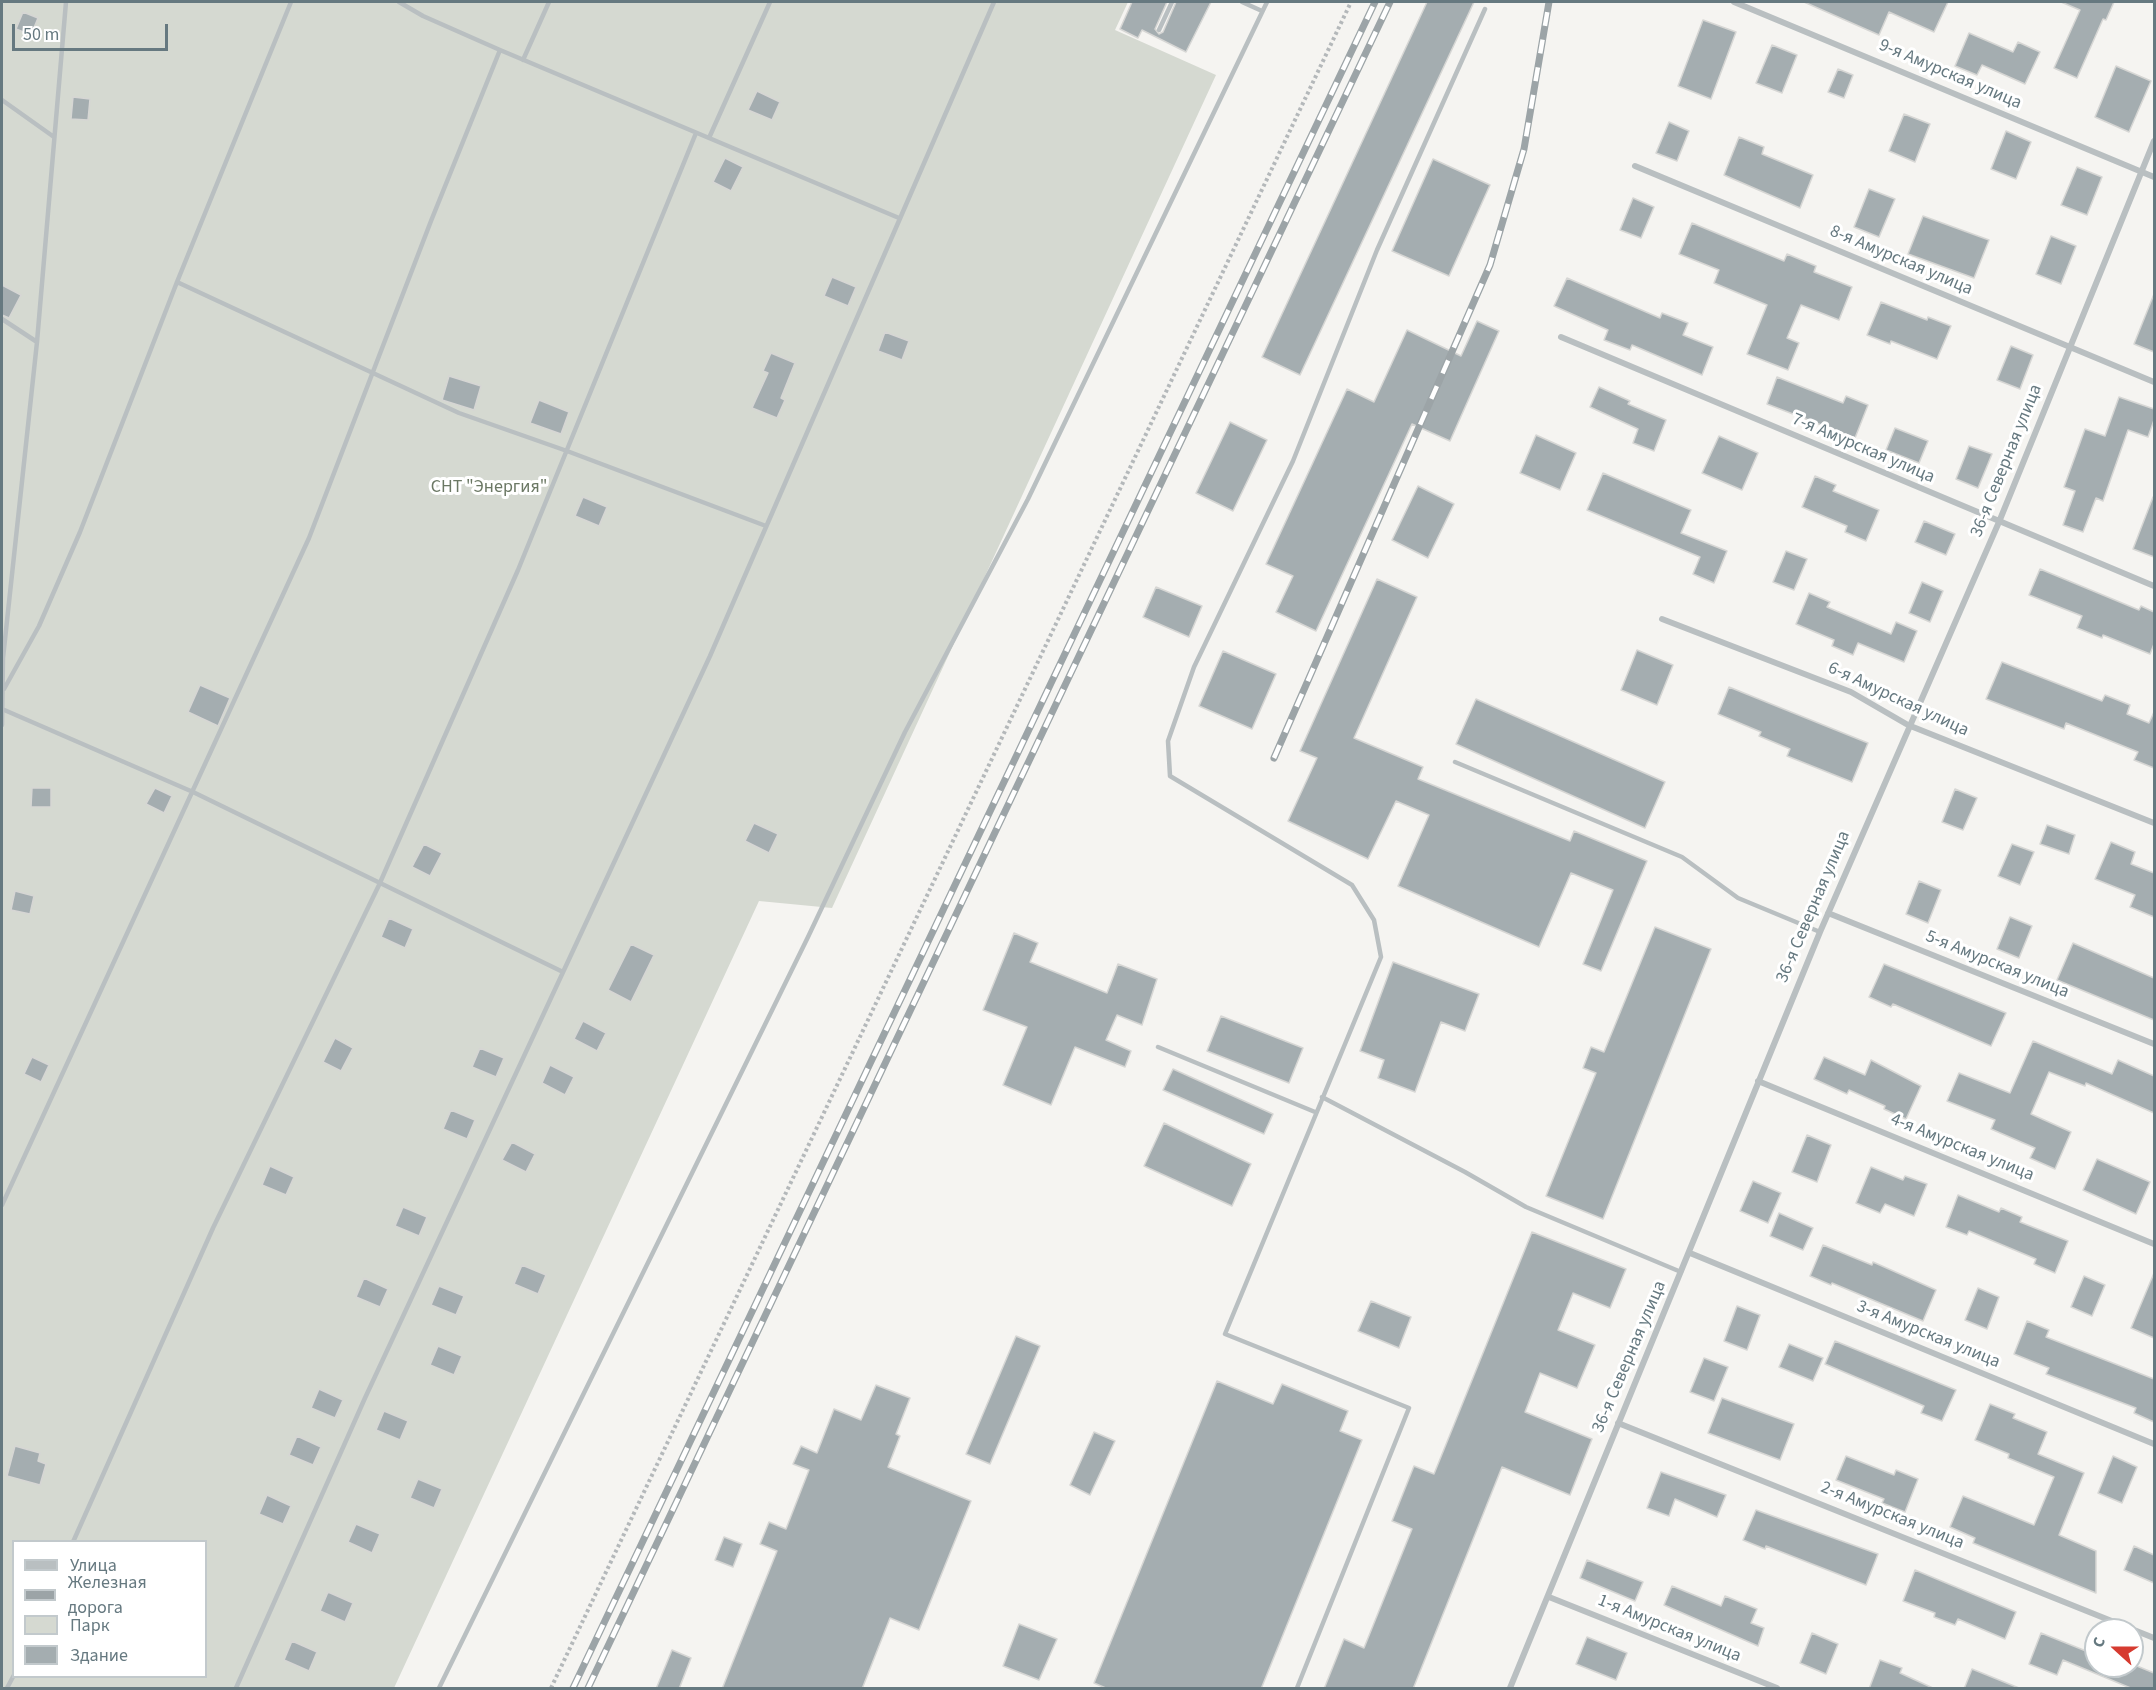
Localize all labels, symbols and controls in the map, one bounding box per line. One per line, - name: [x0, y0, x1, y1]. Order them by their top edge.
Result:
- scale bar: [15, 12, 171, 50]
- text: 50 m: [23, 22, 59, 47]
- street label: 9-я Амурская улица: [1875, 35, 2025, 115]
- street label: 8-я Амурская улица: [1826, 221, 1976, 301]
- street label: 36-я Северная улица: [1967, 382, 2047, 540]
- street label: 7-я Амурская улица: [1788, 409, 1938, 489]
- park label: СНТ "Энергия": [431, 477, 547, 499]
- street label: 6-я Амурская улица: [1824, 658, 1972, 742]
- street label: 36-я Северная улица: [1772, 828, 1856, 986]
- street label: 5-я Амурская улица: [1922, 926, 2072, 1004]
- street label: 4-я Амурская улица: [1887, 1109, 2037, 1187]
- street label: 36-я Северная улица: [1588, 1278, 1672, 1436]
- street label: 3-я Амурская улица: [1853, 1296, 2003, 1374]
- street label: 2-я Амурская улица: [1817, 1477, 1967, 1555]
- legend: [12, 1540, 207, 1678]
- text: Улица: [70, 1553, 117, 1578]
- text: Железная дорога: [68, 1570, 147, 1620]
- street label: 1-я Амурская улица: [1594, 1590, 1744, 1668]
- text: Парк: [70, 1613, 110, 1638]
- north arrow: [2084, 1618, 2144, 1678]
- text: С: [2087, 1634, 2111, 1651]
- text: Здание: [70, 1643, 128, 1668]

